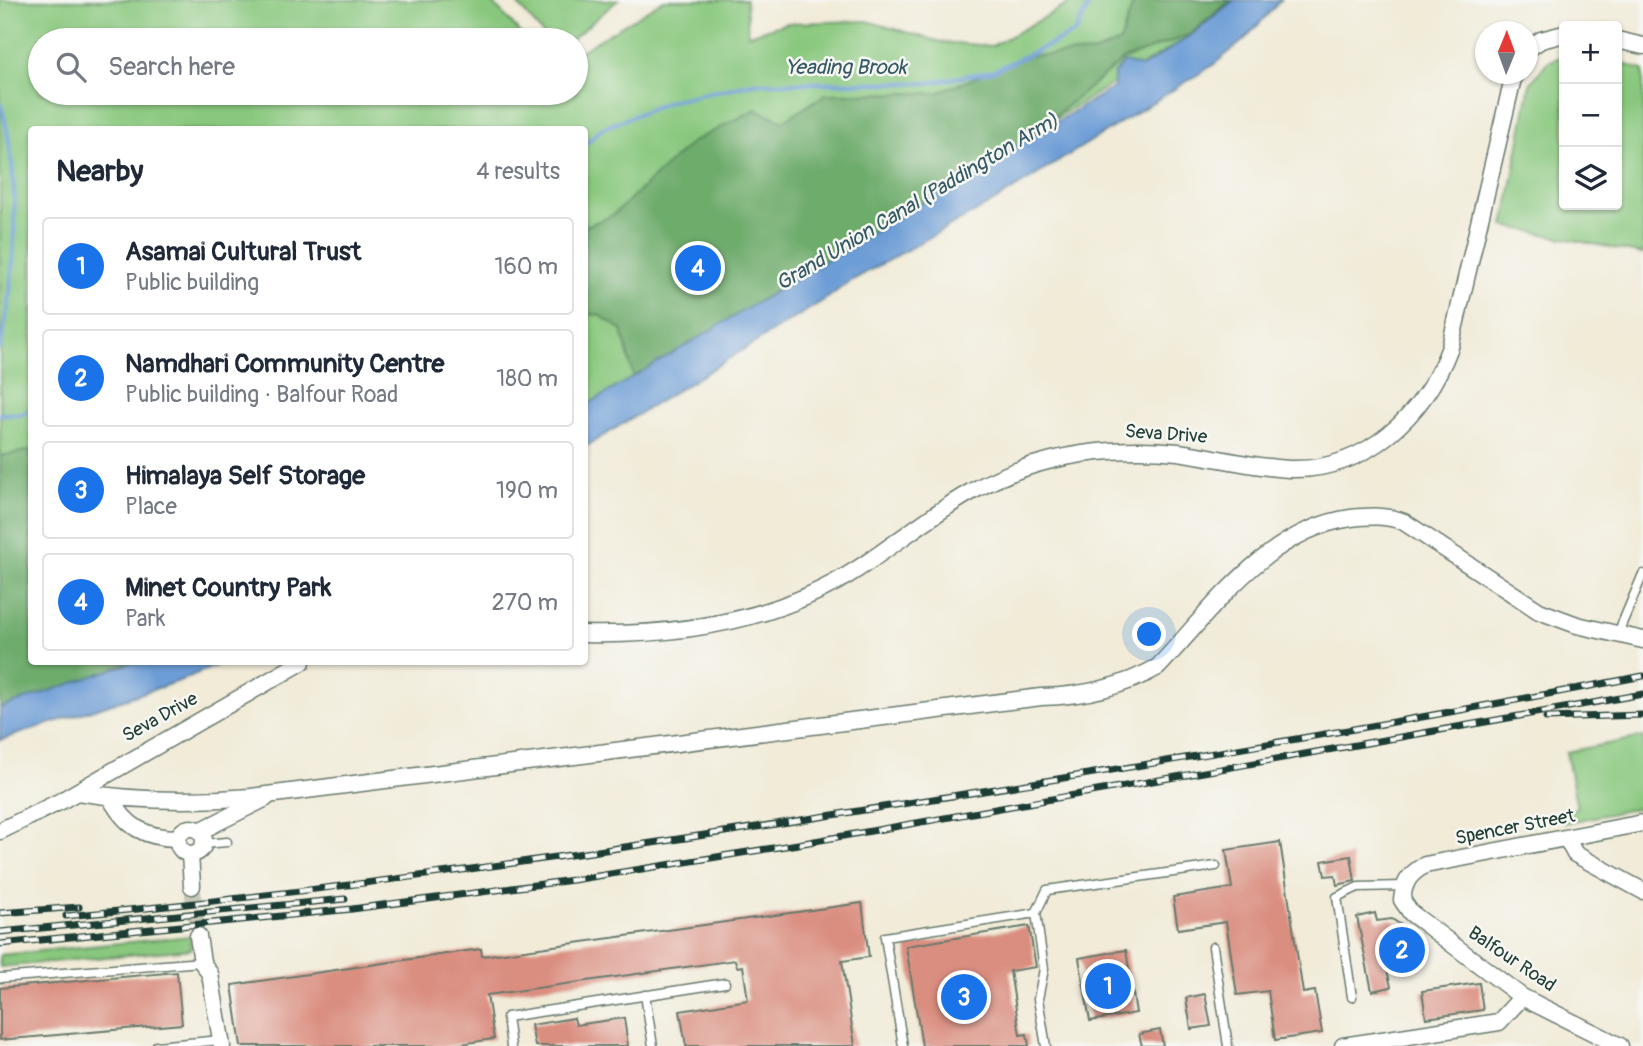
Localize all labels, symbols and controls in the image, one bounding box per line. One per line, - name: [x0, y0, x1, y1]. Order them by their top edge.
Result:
- north arrow: [1475, 21, 1538, 84]
- map controls: [1559, 21, 1622, 210]
- button: +: [1559, 21, 1622, 84]
- search box: [28, 28, 588, 105]
- icon: search: [52, 48, 90, 86]
- text: Search here: [108, 51, 235, 83]
- water label: Yeading Brook: [785, 54, 909, 81]
- button: −: [1559, 84, 1622, 147]
- water label: Grand Union Canal (Paddington Arm): [771, 107, 1063, 297]
- button: layers: [1559, 147, 1622, 210]
- text: Nearby: [56, 153, 143, 190]
- text: 4 results: [476, 157, 560, 186]
- text: Asamai Cultural Trust: [125, 236, 361, 268]
- pin: 4: [675, 242, 721, 294]
- text: 1: [77, 252, 86, 281]
- text: 160 m: [494, 252, 558, 281]
- text: Public building: [125, 268, 259, 297]
- text: Namdhari Community Centre: [125, 348, 444, 380]
- text: 2: [75, 364, 87, 393]
- text: 180 m: [496, 364, 558, 393]
- text: Public building · Balfour Road: [125, 380, 398, 409]
- street label: Seva Drive: [1124, 419, 1209, 449]
- text: Himalaya Self Storage: [125, 460, 365, 492]
- text: 3: [75, 476, 87, 505]
- text: 190 m: [496, 476, 558, 505]
- text: Place: [125, 492, 177, 521]
- text: Minet Country Park: [125, 572, 331, 604]
- text: 4: [74, 588, 88, 617]
- text: 270 m: [492, 588, 558, 617]
- text: Park: [125, 604, 165, 633]
- your location: [1132, 617, 1166, 651]
- street label: Seva Drive: [118, 686, 202, 748]
- street label: Spencer Street: [1453, 804, 1577, 850]
- street label: Balfour Road: [1464, 921, 1560, 997]
- pin: 2: [1379, 924, 1425, 976]
- pin: 1: [1085, 960, 1131, 1012]
- pin: 3: [941, 971, 987, 1023]

